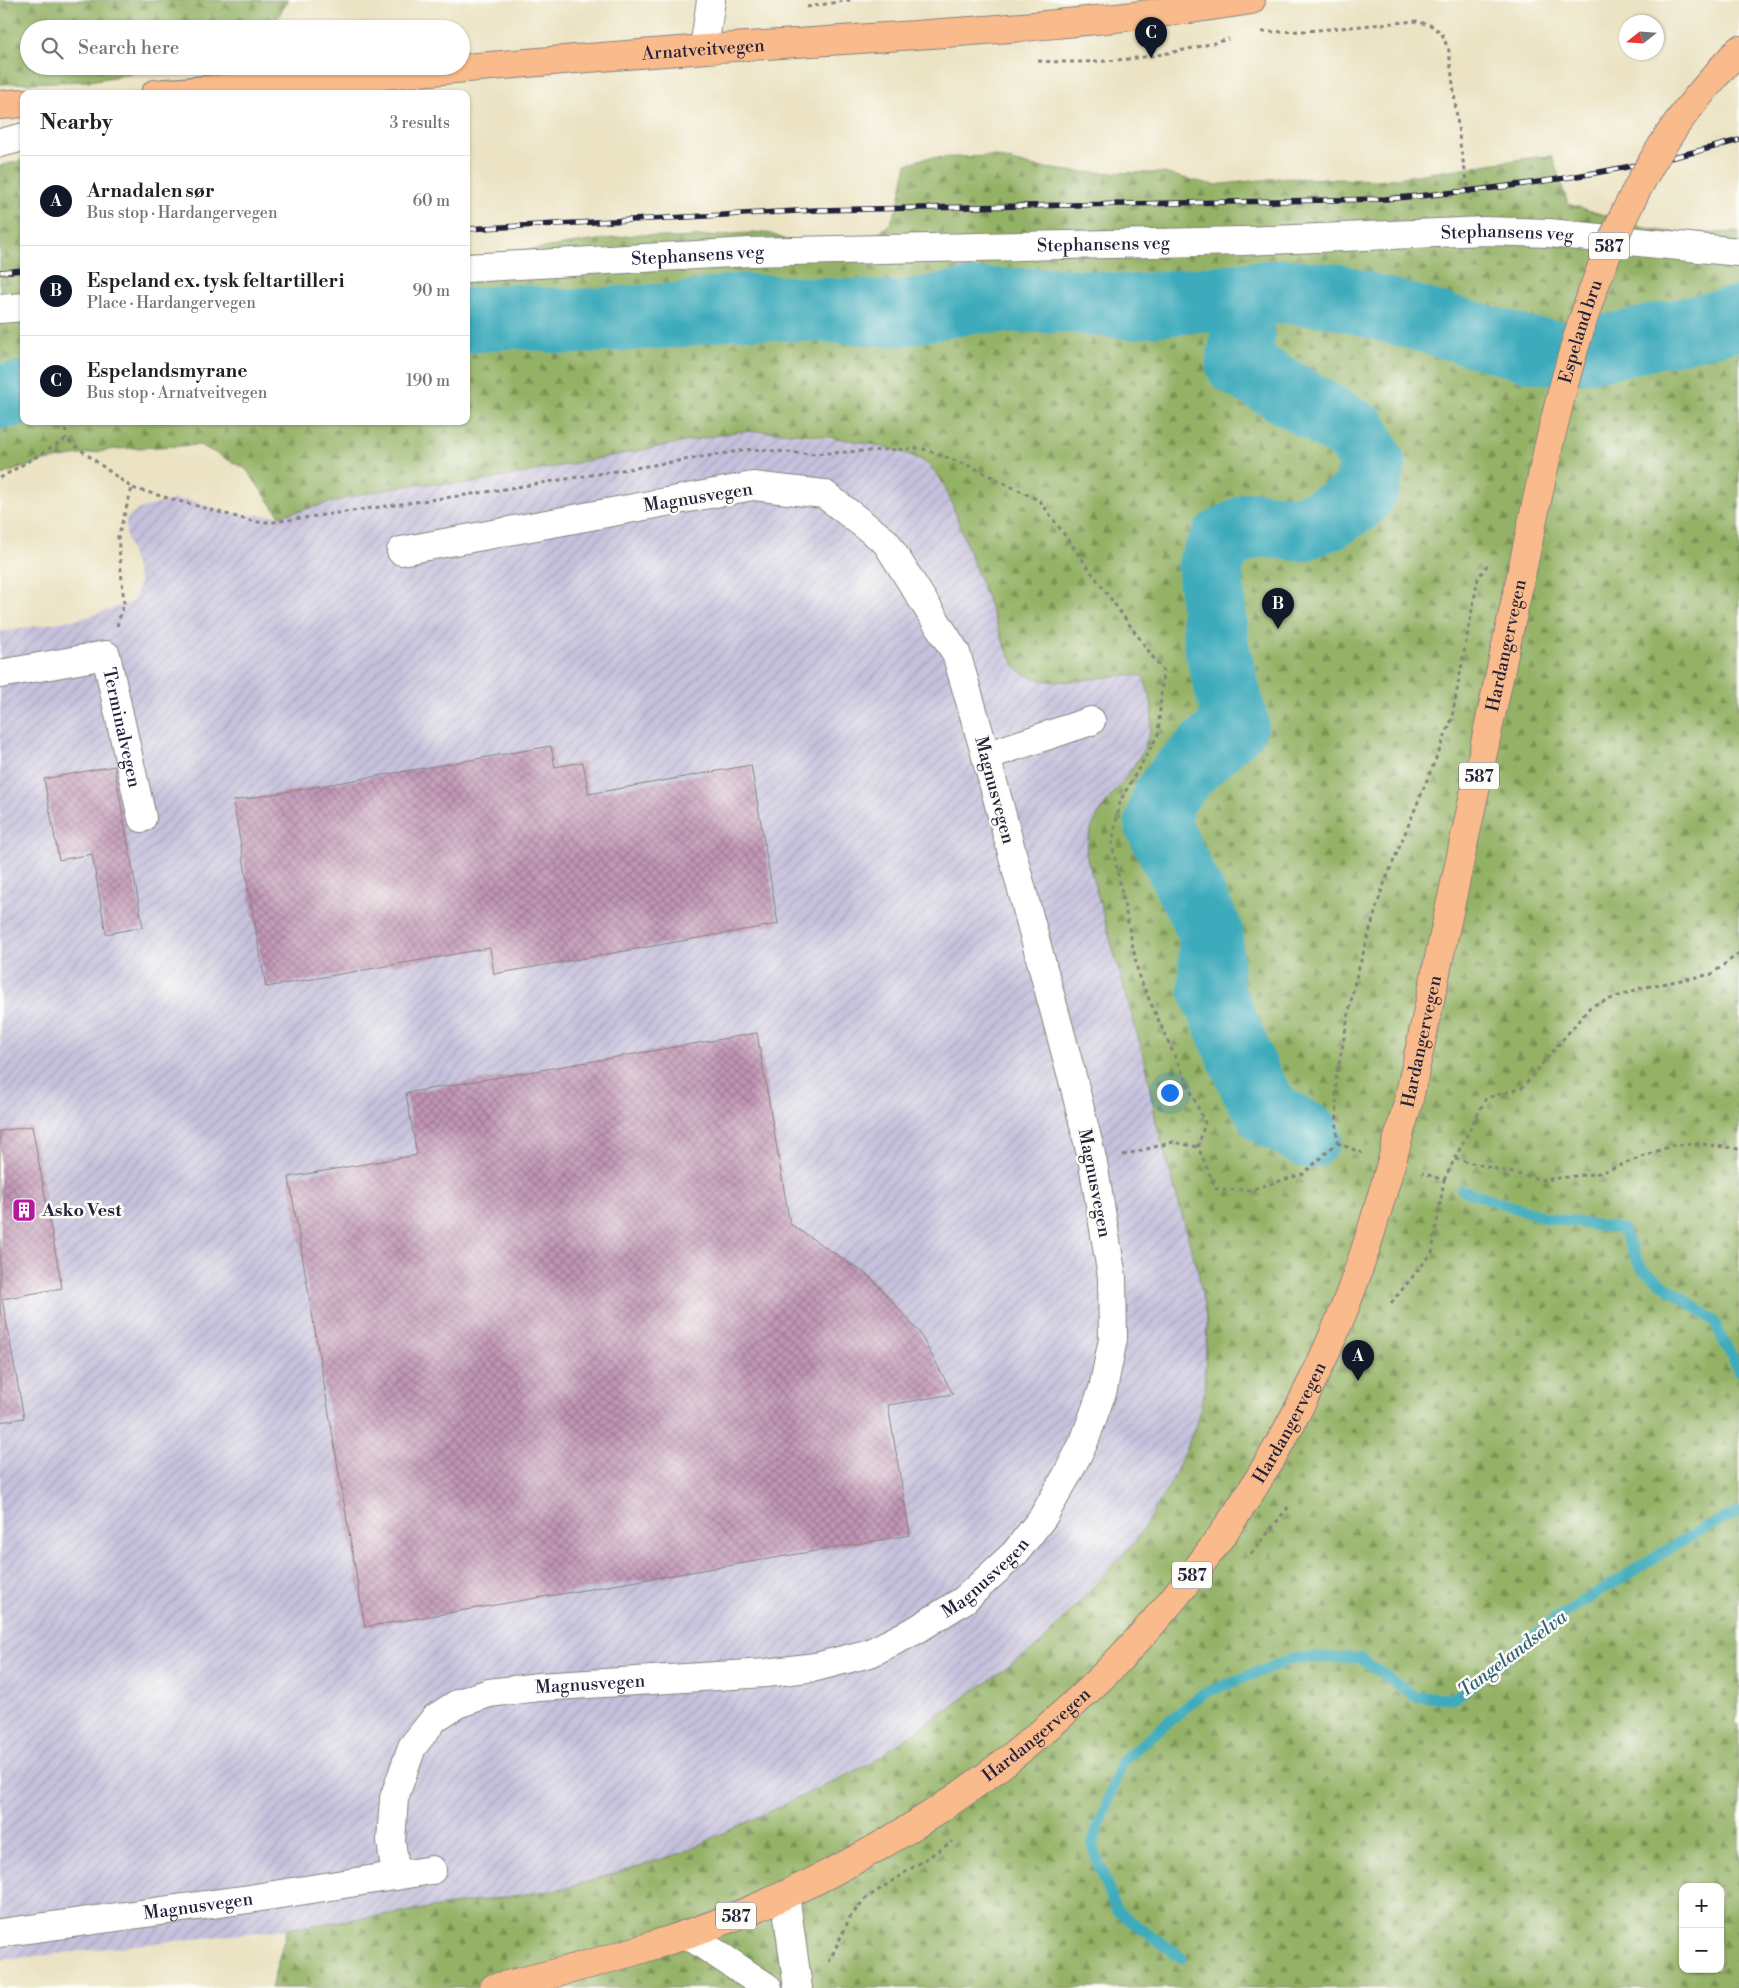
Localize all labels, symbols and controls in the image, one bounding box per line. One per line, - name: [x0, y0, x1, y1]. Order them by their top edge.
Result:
- north arrow: [1619, 15, 1664, 60]
- pin: C: [1135, 17, 1167, 58]
- search box: [20, 20, 470, 75]
- icon: search: [38, 34, 66, 62]
- street label: Arnatveitvegen: [640, 34, 766, 66]
- text: Search here: [78, 36, 179, 60]
- text: Nearby: [40, 110, 113, 136]
- text: 3 results: [389, 113, 450, 133]
- text: Arnadalen sør: [87, 179, 215, 203]
- text: A: [50, 191, 62, 211]
- text: 60 m: [412, 191, 450, 211]
- text: Bus stop · Hardangervegen: [87, 203, 277, 223]
- street label: Stephansens veg: [1440, 220, 1575, 247]
- street label: Stephansens veg: [1037, 232, 1171, 258]
- road number: 587: [1589, 232, 1629, 260]
- street label: Stephansens veg: [631, 241, 765, 271]
- text: Espeland ex. tysk feltartilleri: [87, 269, 345, 293]
- street label: Espeland bru: [1554, 276, 1608, 386]
- text: B: [50, 281, 62, 301]
- text: 90 m: [412, 281, 450, 301]
- text: Place · Hardangervegen: [87, 293, 256, 313]
- text: Espelandsmyrane: [87, 359, 247, 383]
- text: C: [50, 371, 62, 391]
- text: 190 m: [406, 371, 450, 391]
- text: Bus stop · Arnatveitvegen: [87, 383, 267, 403]
- street label: Magnusvegen: [642, 477, 755, 517]
- street label: Hardangervegen: [1481, 577, 1532, 714]
- pin: B: [1262, 588, 1294, 629]
- street label: Terminalvegen: [97, 666, 146, 790]
- street label: Magnusvegen: [969, 734, 1020, 847]
- road number: 587: [1459, 762, 1499, 789]
- street label: Hardangervegen: [1396, 973, 1447, 1110]
- your location: [1157, 1080, 1183, 1106]
- street label: Magnusvegen: [1073, 1127, 1116, 1240]
- building icon: Asko Vest: [11, 1197, 37, 1223]
- place label: Asko Vest: [41, 1199, 122, 1222]
- pin: A: [1342, 1340, 1374, 1381]
- street label: Hardangervegen: [1248, 1358, 1332, 1488]
- street label: Magnusvegen: [937, 1533, 1035, 1623]
- road number: 587: [1172, 1562, 1212, 1588]
- water label: Tangelandselva: [1453, 1605, 1572, 1703]
- street label: Magnusvegen: [534, 1669, 646, 1699]
- street label: Hardangervegen: [978, 1683, 1096, 1787]
- map controls: [1679, 1883, 1724, 1973]
- button: +: [1679, 1883, 1724, 1928]
- street label: Magnusvegen: [142, 1888, 255, 1925]
- road number: 587: [716, 1902, 756, 1930]
- button: −: [1679, 1928, 1724, 1973]

